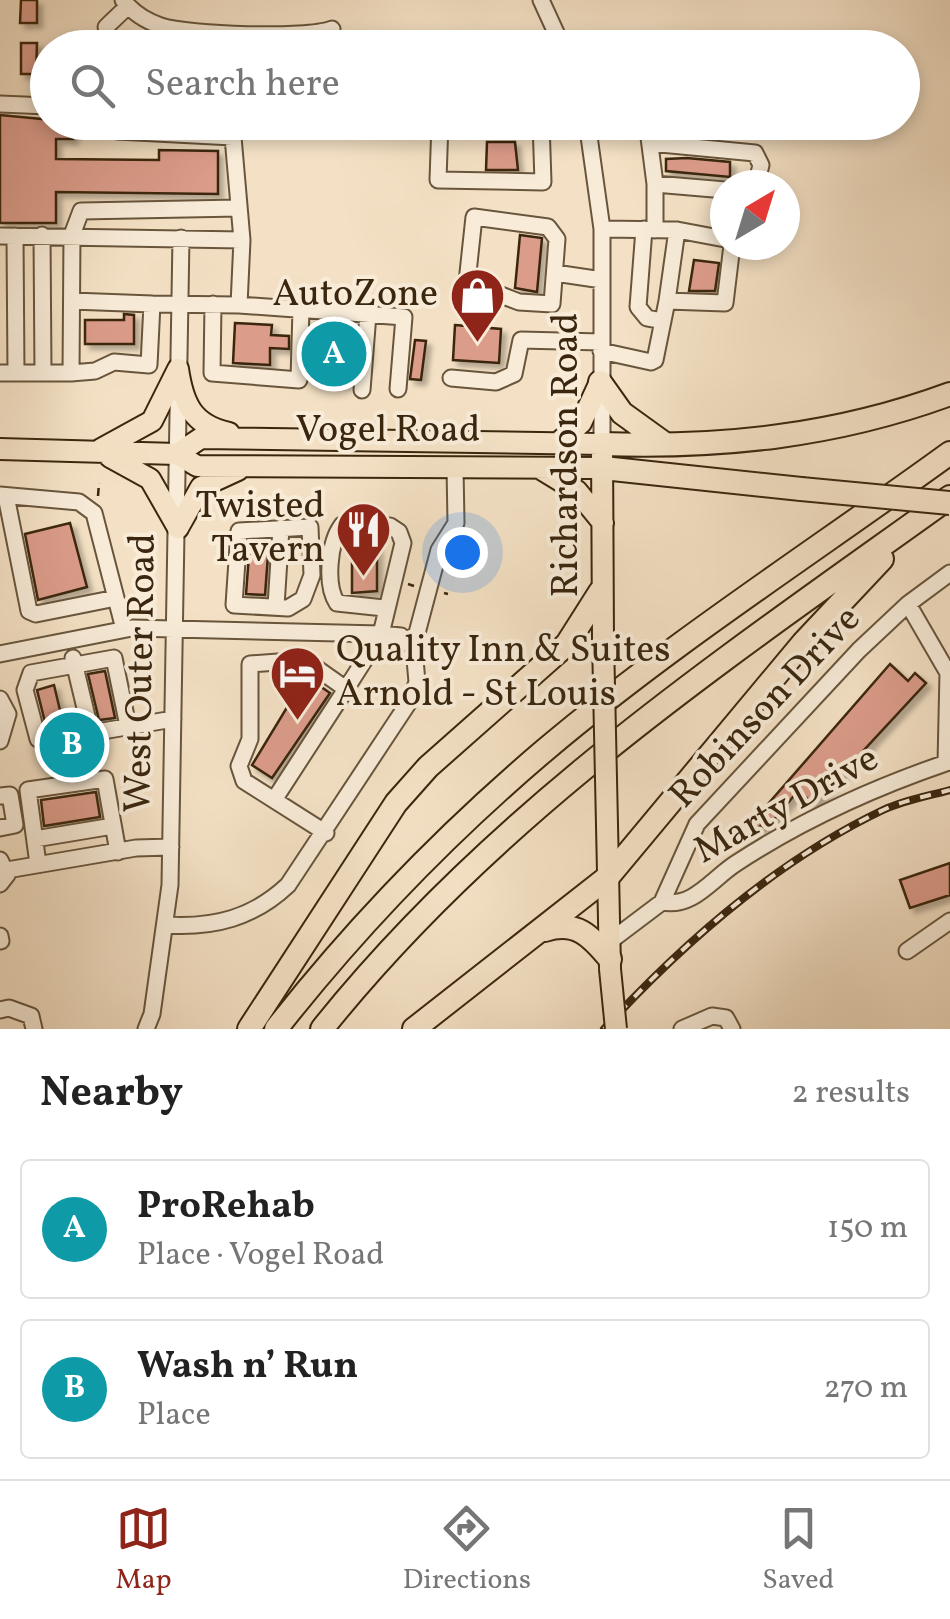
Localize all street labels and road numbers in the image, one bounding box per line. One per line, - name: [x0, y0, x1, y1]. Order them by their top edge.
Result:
- street label: Richardson Road: [541, 313, 594, 597]
- street label: Vogel Road: [296, 405, 480, 458]
- street label: West Outer Road: [113, 533, 171, 813]
- street label: Robinson Drive: [658, 595, 874, 821]
- street label: Marty Drive: [685, 734, 889, 878]

